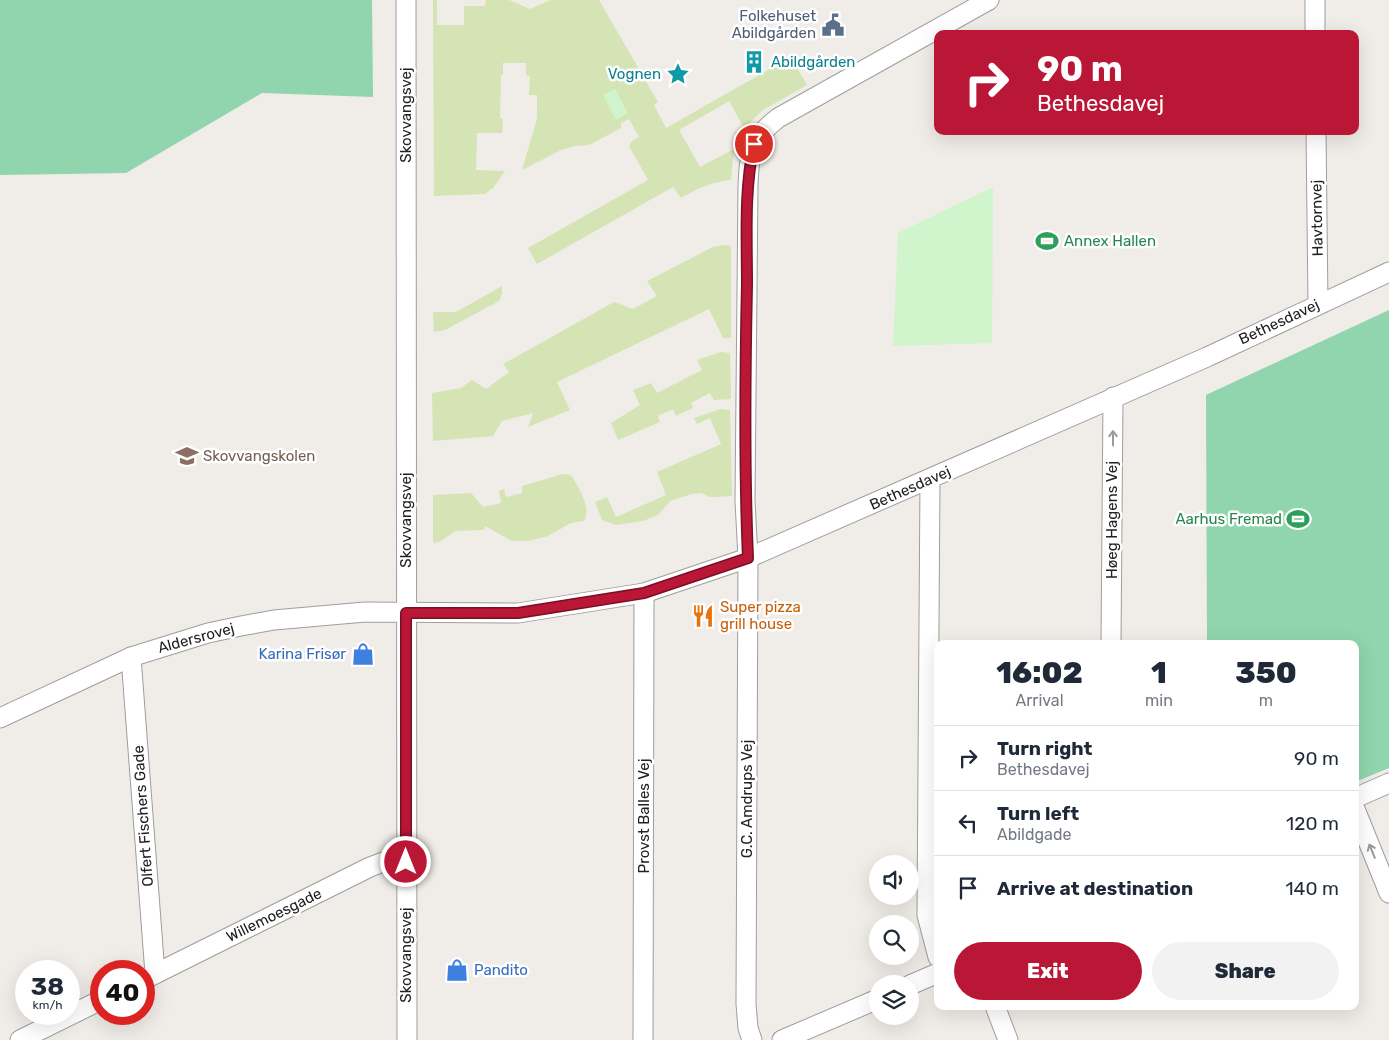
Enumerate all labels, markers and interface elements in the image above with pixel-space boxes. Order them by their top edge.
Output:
place label: Folkehuset Abildgården [732,7,816,42]
public building icon: Folkehuset Abildgården [820,12,846,38]
text: 90 m [1037,48,1123,90]
building icon: Abildgården [741,49,767,75]
icon: right [954,50,1019,115]
place label: Abildgården [771,53,855,71]
place icon: Vognen [665,61,691,87]
place label: Vognen [608,65,661,83]
street label: Skovvangsvej [397,67,415,163]
text: Bethesdavej [1037,90,1164,117]
pin [733,123,775,165]
icon: arrive [740,130,768,158]
street label: Havtornvej [1307,180,1327,256]
sports icon: Annex Hallen [1034,228,1060,254]
place label: Annex Hallen [1064,232,1156,250]
street label: Bethesdavej [1236,296,1322,348]
one-way arrow [1108,430,1117,446]
school or university icon: Skovvangskolen [174,443,200,469]
place label: Skovvangskolen [203,447,315,465]
street label: Høeg Hagens Vej [1103,461,1121,579]
street label: Bethesdavej [867,462,953,514]
street label: Skovvangsvej [397,472,415,568]
sports icon: Aarhus Fremad [1285,506,1311,532]
place label: Aarhus Fremad [1175,510,1282,528]
place label: Super pizza grill house [720,598,801,633]
restaurant icon: Super pizza grill house [690,603,716,629]
street label: Aldersrovej [156,619,236,657]
shop icon: Karina Frisør [350,641,376,667]
place label: Karina Frisør [259,645,346,663]
text: 16:02 [996,655,1083,691]
text: 1 [1151,655,1167,691]
text: 350 [1235,655,1297,691]
text: Arrival [1016,691,1064,710]
text: min [1145,691,1173,710]
text: m [1259,691,1273,710]
text: Turn right [997,737,1092,760]
street label: G.C. Amdrups Vej [738,740,756,858]
icon: right [954,744,982,772]
street label: Olfert Fischers Gade [129,745,157,887]
text: 90 m [1294,747,1339,770]
street label: Provst Balles Vej [635,759,653,873]
text: Bethesdavej [997,760,1090,779]
text: Turn left [997,802,1079,825]
icon: left [954,809,982,837]
text: 120 m [1286,812,1339,835]
text: Abildgade [997,825,1071,844]
position arrow [379,835,431,887]
one-way arrow [1367,844,1376,860]
map controls [869,855,919,1025]
button: sound [869,855,919,905]
icon: arrive [954,874,982,902]
text: Arrive at destination [997,877,1193,900]
text: 140 m [1285,877,1339,900]
street label: Willemoesgade [223,884,325,946]
street label: Skovvangsvej [397,907,415,1003]
button: search [869,915,919,965]
button: Exit [954,942,1142,1000]
button: Share [1152,942,1339,1000]
shop icon: Pandito [444,957,470,983]
speed limit sign: 40 [90,960,155,1025]
place label: Pandito [474,961,528,979]
text: 38 [31,972,64,1001]
button: layers [869,975,919,1025]
text: km/h [33,998,62,1012]

